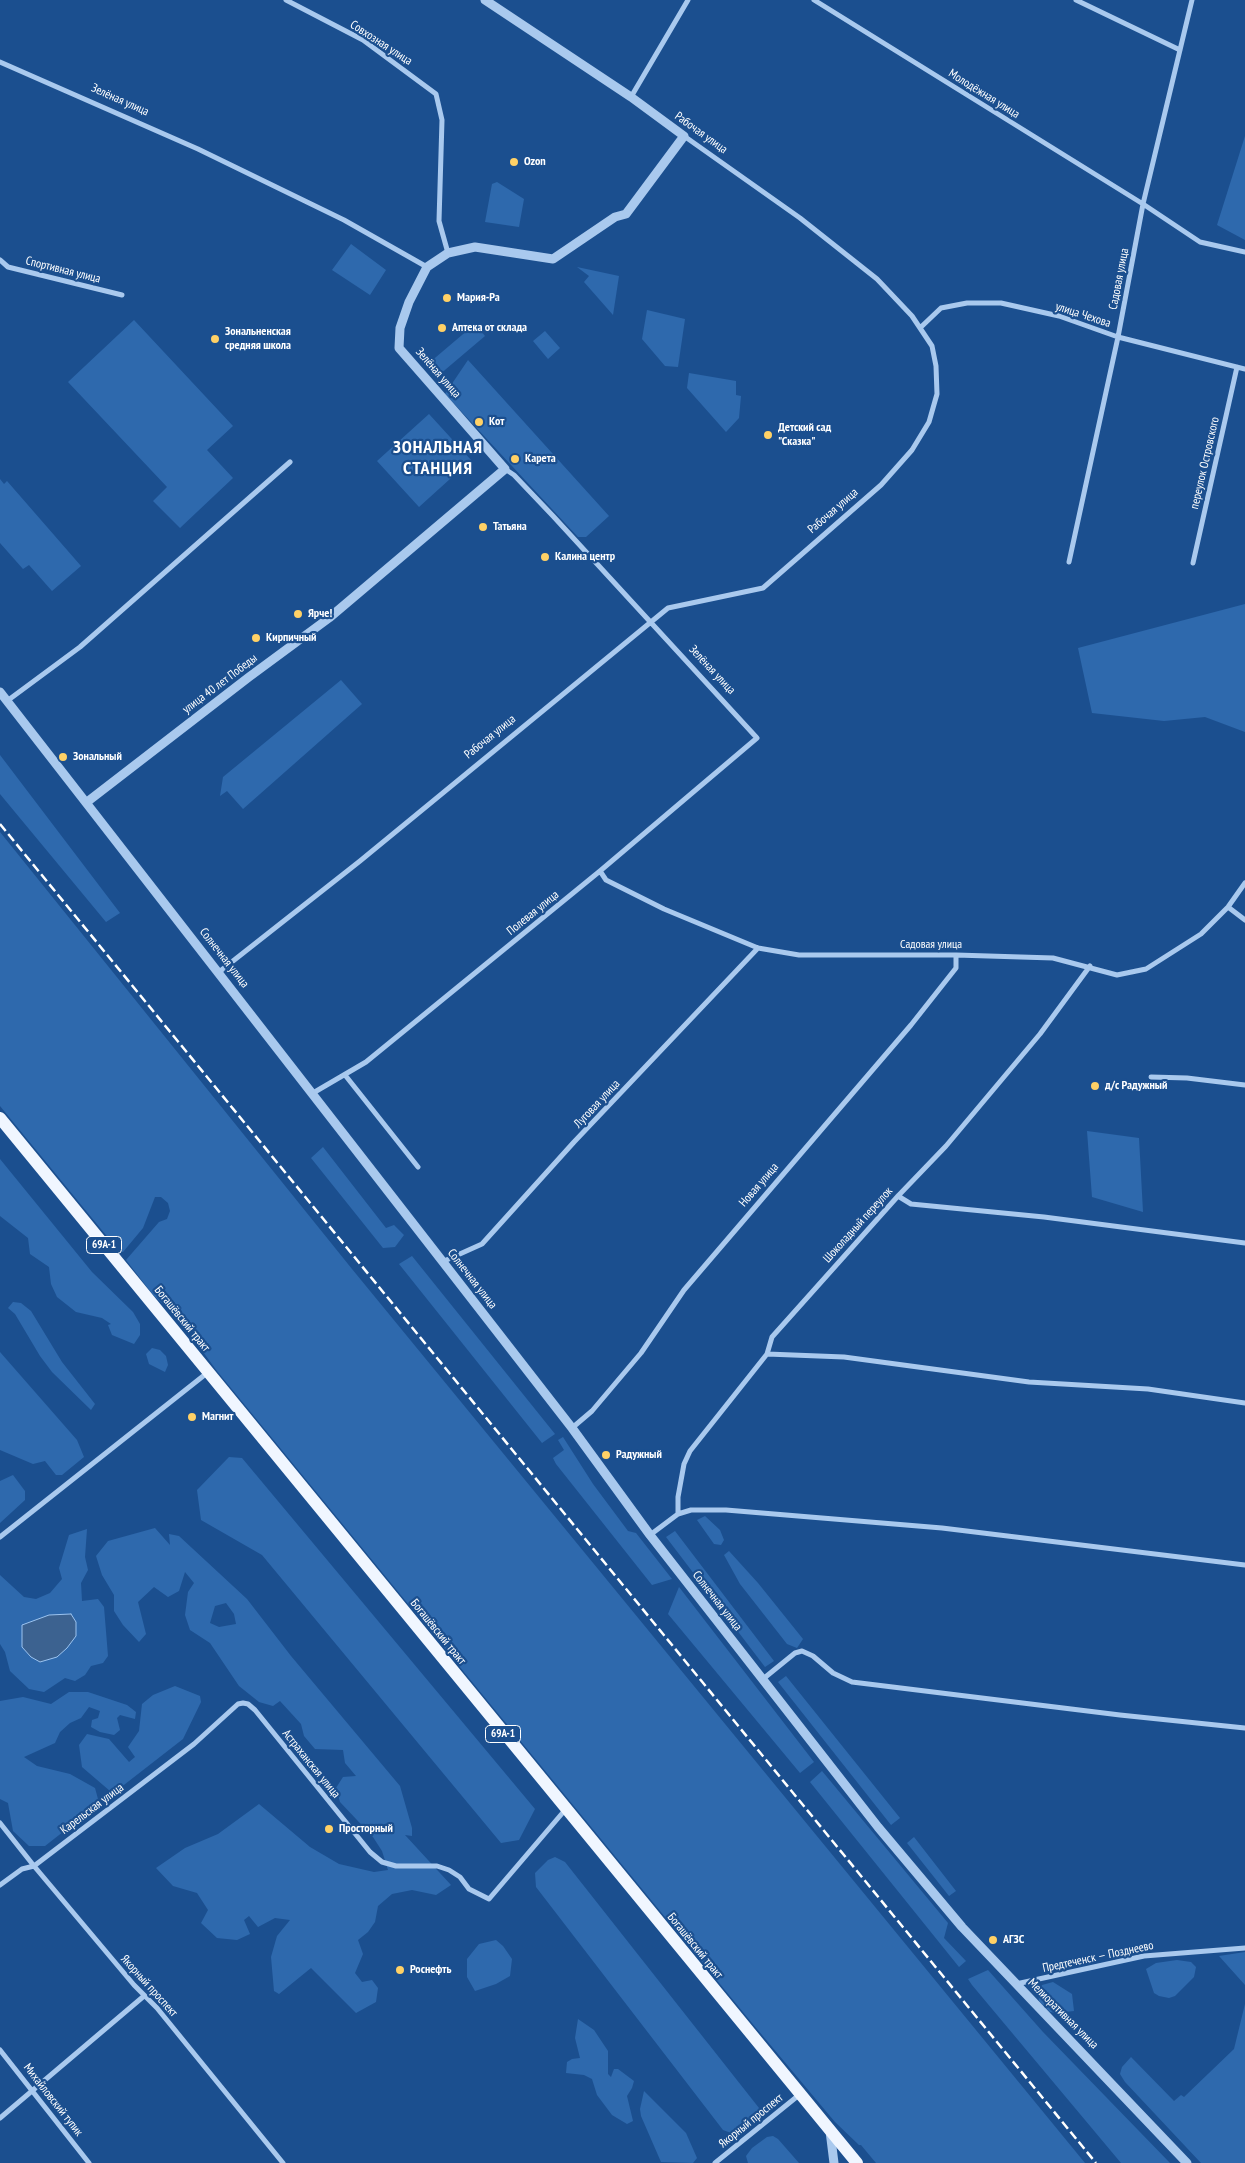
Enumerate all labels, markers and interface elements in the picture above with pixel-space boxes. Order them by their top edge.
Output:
street label: Совхозная улица [347,18,415,68]
street label: Молодёжная улица [946,66,1022,122]
street label: Зелёная улица [89,81,151,119]
street label: Рабочая улица [672,109,730,157]
place label: Ozon [524,155,546,169]
marker: Ozon [508,156,520,168]
street label: Садовая улица [1106,247,1132,311]
street label: Спортивная улица [24,254,102,286]
place label: Мария-Ра [457,291,500,305]
marker: Мария-Ра [441,292,453,304]
street label: улица Чехова [1054,299,1112,331]
place label: Аптека от склада [452,321,527,335]
marker: Аптека от склада [436,322,448,334]
place label: Зональненская средняя школа [225,325,291,353]
marker: Зональненская средняя школа [209,333,221,345]
street label: Зелёная улица [412,345,464,401]
place label: Кот [489,415,504,429]
marker: Кот [473,416,485,428]
street label: переулок Островского [1187,416,1223,510]
place label: Детский сад "Сказка" [778,421,831,449]
marker: Детский сад "Сказка" [762,429,774,441]
district label: ЗОНАЛЬНАЯ СТАНЦИЯ [392,437,484,479]
place label: Карета [525,452,556,466]
marker: Карета [509,453,521,465]
street label: Рабочая улица [805,485,861,537]
place label: Татьяна [493,520,527,534]
marker: Татьяна [477,521,489,533]
place label: Калина центр [555,550,615,564]
marker: Калина центр [539,551,551,563]
place label: Ярче! [308,607,332,621]
marker: Ярче! [292,608,304,620]
place label: Кирпичный [266,631,317,645]
marker: Кирпичный [250,632,262,644]
street label: Зелёная улица [686,643,738,697]
street label: улица 40 лет Победы [180,651,260,717]
street label: Рабочая улица [462,712,518,762]
place label: Зональный [73,750,122,764]
marker: Зональный [57,751,69,763]
street label: Полевая улица [504,888,562,938]
street label: Солнечная улица [196,925,252,991]
street label: Садовая улица [900,938,962,952]
street label: Луговая улица [571,1077,623,1131]
place label: д/с Радужный [1105,1079,1167,1093]
marker: д/с Радужный [1089,1080,1101,1092]
street label: Новая улица [736,1160,782,1210]
street label: Шоколадный переулок [820,1184,896,1266]
road number: 69А-1 [86,1236,122,1254]
street label: Солнечная улица [444,1246,500,1312]
street label: Богашёвский тракт [151,1283,213,1355]
place label: Магнит [202,1410,233,1424]
marker: Магнит [186,1411,198,1423]
place label: Радужный [616,1448,662,1462]
marker: Радужный [600,1449,612,1461]
street label: Солнечная улица [689,1568,745,1634]
street label: Богашёвский тракт [407,1596,469,1668]
road number: 69А-1 [486,1726,520,1742]
street label: Астраханская улица [279,1727,343,1801]
street label: Карельская улица [58,1781,126,1837]
place label: Просторный [339,1822,393,1836]
marker: Просторный [323,1823,335,1835]
street label: Богашёвский тракт [664,1910,726,1982]
place label: АГЗС [1003,1933,1024,1947]
marker: АГЗС [987,1934,999,1946]
street label: Предтеченск — Позднеево [1041,1938,1155,1976]
street label: Якорный проспект [117,1952,181,2020]
place label: Роснефть [410,1963,451,1977]
marker: Роснефть [394,1964,406,1976]
street label: Мелиоративная улица [1025,1976,1101,2052]
street label: Михайловский тупик [20,2061,86,2139]
street label: Якорный проспект [716,2091,786,2151]

